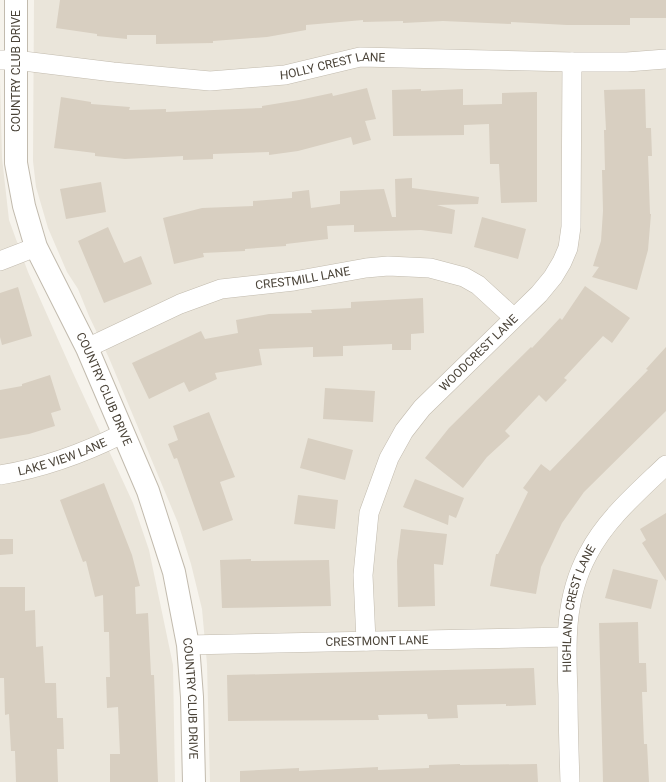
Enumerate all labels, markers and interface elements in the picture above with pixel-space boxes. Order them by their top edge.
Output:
street label: COUNTRY CLUB DRIVE [9,10,23,132]
street label: HOLLY CREST LANE [279,50,386,82]
street label: CRESTMILL LANE [255,264,351,292]
street label: WOODCREST LANE [436,311,521,394]
street label: COUNTRY CLUB DRIVE [73,330,135,448]
street label: LAKE VIEW LANE [17,435,109,478]
street label: HIGHLAND CREST LANE [560,542,599,673]
street label: CRESTMONT LANE [325,633,429,649]
street label: COUNTRY CLUB DRIVE [180,636,200,760]

